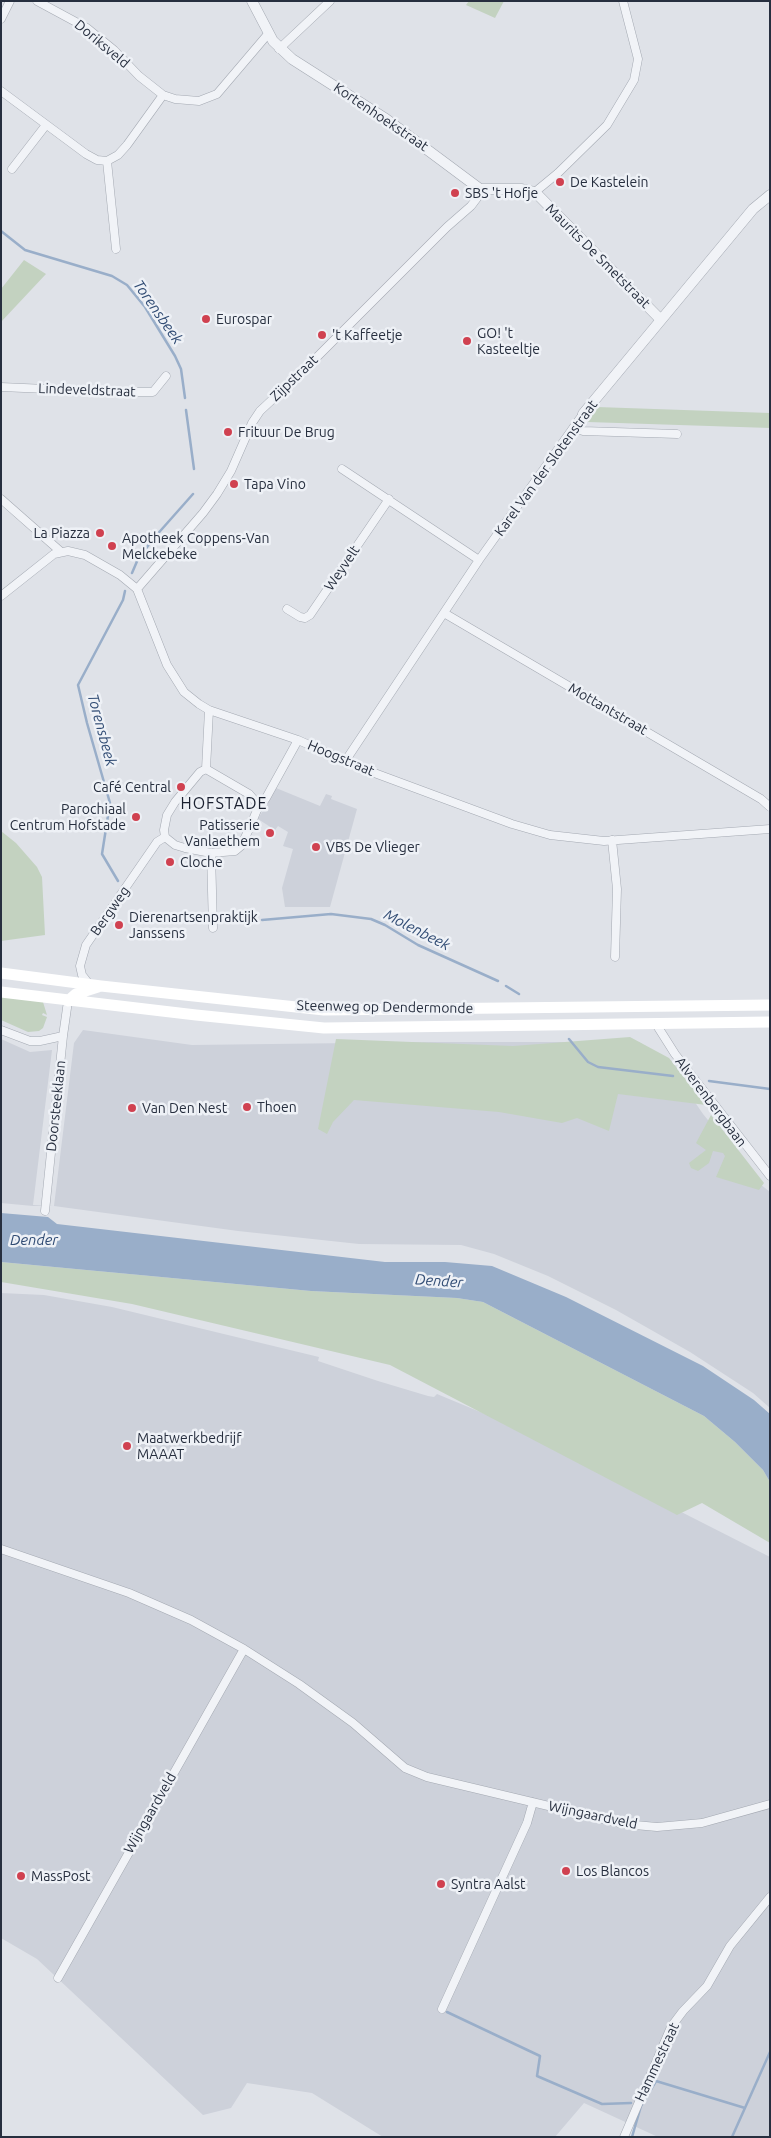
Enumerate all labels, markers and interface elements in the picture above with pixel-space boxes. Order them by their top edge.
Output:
street label: Doriksveld [71,16,133,72]
street label: Kortenhoekstraat [330,79,432,155]
place label: De Kastelein [570,174,649,190]
marker: De Kastelein [554,176,566,188]
place label: SBS 't Hofje [465,185,538,201]
marker: SBS 't Hofje [449,187,461,199]
street label: Maurits De Smetstraat [542,200,654,312]
water label: Torensbeek [129,276,187,348]
place label: Eurospar [216,311,272,327]
marker: Eurospar [200,313,212,325]
place label: GO! 't Kasteeltje [477,325,540,358]
place label: 't Kaffeetje [332,327,403,343]
marker: 't Kaffeetje [316,329,328,341]
marker: GO! 't Kasteeltje [461,335,473,347]
street label: Zijpstraat [267,351,321,405]
street label: Lindeveldstraat [38,380,136,400]
street label: Karel Van der Slotenstraat [491,397,601,539]
place label: Frituur De Brug [238,424,335,440]
marker: Frituur De Brug [222,426,234,438]
place label: Tapa Vino [244,476,306,492]
marker: Tapa Vino [228,478,240,490]
place label: La Piazza [33,525,90,541]
marker: La Piazza [94,527,106,539]
place label: Apotheek Coppens-Van Melckebeke [122,530,269,562]
marker: Apotheek Coppens-Van Melckebeke [106,540,118,552]
street label: Weyvelt [321,542,363,594]
street label: Mottantstraat [565,680,651,738]
water label: Torensbeek [84,692,120,768]
street label: Hoogstraat [305,736,377,780]
place label: Café Central [93,779,171,795]
marker: Café Central [175,781,187,793]
district label: HOFSTADE [179,794,269,814]
place label: Parochiaal Centrum Hofstade [10,801,126,834]
marker: Parochiaal Centrum Hofstade [130,811,142,823]
place label: Patisserie Vanlaethem [184,817,260,850]
marker: Patisserie Vanlaethem [264,827,276,839]
place label: VBS De Vlieger [326,839,420,855]
marker: VBS De Vlieger [310,841,322,853]
place label: Cloche [180,854,223,870]
marker: Cloche [164,856,176,868]
street label: Bergweg [87,883,133,939]
water label: Molenbeek [381,906,453,954]
place label: Dierenartsenpraktijk Janssens [129,909,258,942]
marker: Dierenartsenpraktijk Janssens [113,919,125,931]
street label: Steenweg op Dendermonde [297,997,473,1017]
street label: Alverenbergbaan [672,1054,750,1150]
street label: Doorsteeklaan [43,1060,69,1152]
place label: Thoen [257,1099,297,1115]
place label: Van Den Nest [142,1100,227,1116]
marker: Thoen [241,1101,253,1113]
marker: Van Den Nest [126,1102,138,1114]
water label: Dender [10,1231,58,1249]
water label: Dender [414,1270,464,1292]
place label: Maatwerkbedrijf MAAAT [137,1430,242,1462]
marker: Maatwerkbedrijf MAAAT [121,1440,133,1452]
street label: Wijngaardveld [120,1770,180,1856]
street label: Wijngaardveld [547,1797,639,1833]
place label: Los Blancos [576,1863,649,1879]
marker: Los Blancos [560,1865,572,1877]
place label: MassPost [31,1868,90,1884]
marker: MassPost [15,1870,27,1882]
place label: Syntra Aalst [451,1876,526,1892]
marker: Syntra Aalst [435,1878,447,1890]
street label: Hammestraat [631,2020,683,2104]

